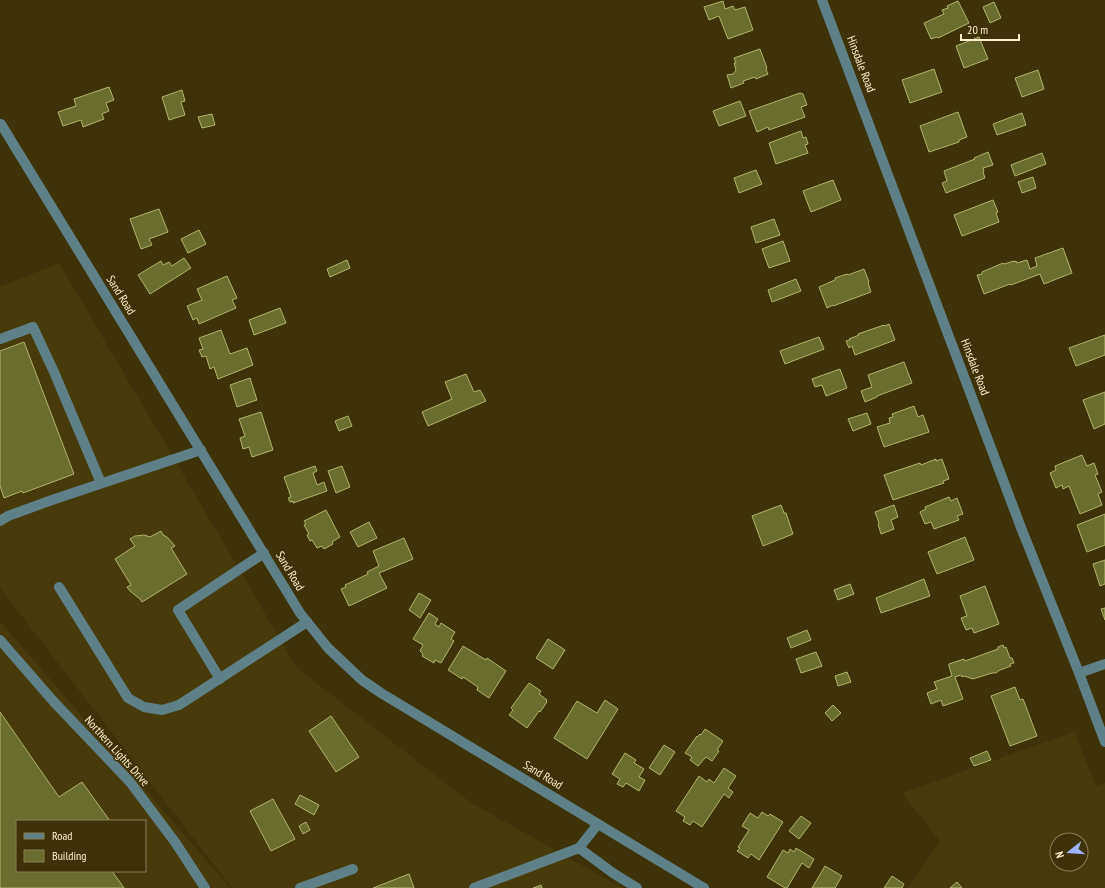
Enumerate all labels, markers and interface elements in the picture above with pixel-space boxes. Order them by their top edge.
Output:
scale bar [961,16,1019,42]
text: 20 m [967,22,988,37]
street label: Hinsdale Road [844,34,879,94]
street label: Sand Road [104,272,139,317]
street label: Hinsdale Road [958,337,993,397]
street label: Sand Road [273,548,308,593]
street label: Northern Lights Drive [82,712,153,789]
street label: Sand Road [521,757,566,792]
legend [16,820,146,872]
text: Road [52,828,72,843]
north arrow [1049,832,1089,872]
text: Building [52,848,87,863]
text: N [1052,850,1067,860]

